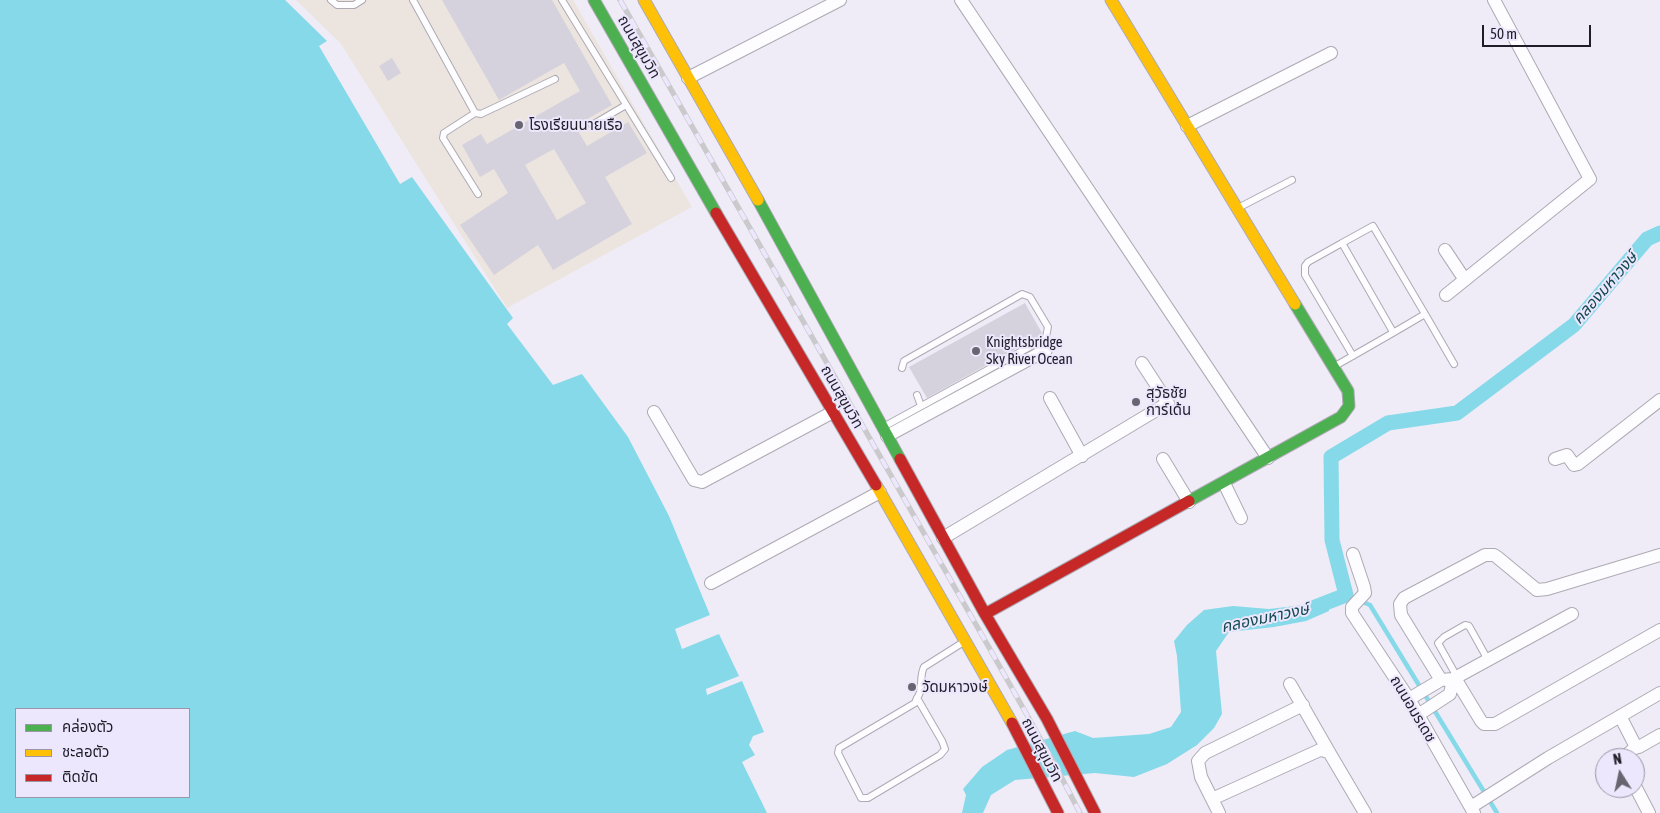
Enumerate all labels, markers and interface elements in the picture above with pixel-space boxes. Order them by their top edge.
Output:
street label: ถนนสุขุมวิท [614,12,664,82]
scale bar [1485,15,1594,47]
text: 50 m [1490,25,1517,42]
place label: โรงเรียนนายเรือ [529,116,623,134]
marker: โรงเรียนนายเรือ [513,119,525,131]
water label: คลองมหาวงษ์ [1569,248,1641,328]
place label: Knightsbridge Sky River Ocean [986,333,1073,368]
marker: Knightsbridge Sky River Ocean [970,345,982,357]
street label: ถนนสุขุมวิท [817,362,867,432]
place label: สุวัธชัย การ์เด้น [1146,384,1191,419]
marker: สุวัธชัย การ์เด้น [1130,396,1142,408]
water label: คลองมหาวงษ์ [1219,599,1311,637]
street label: ถนนอมรเดช [1386,673,1440,745]
place label: วัดมหาวงษ์ [922,678,988,696]
marker: วัดมหาวงษ์ [906,681,918,693]
legend [15,708,190,798]
street label: ถนนสุขุมวิท [1018,715,1066,785]
text: คล่องตัว [62,718,113,735]
text: ชะลอตัว [62,743,109,760]
north arrow [1595,748,1645,798]
text: N [1612,751,1623,768]
text: ติดขัด [62,768,98,785]

